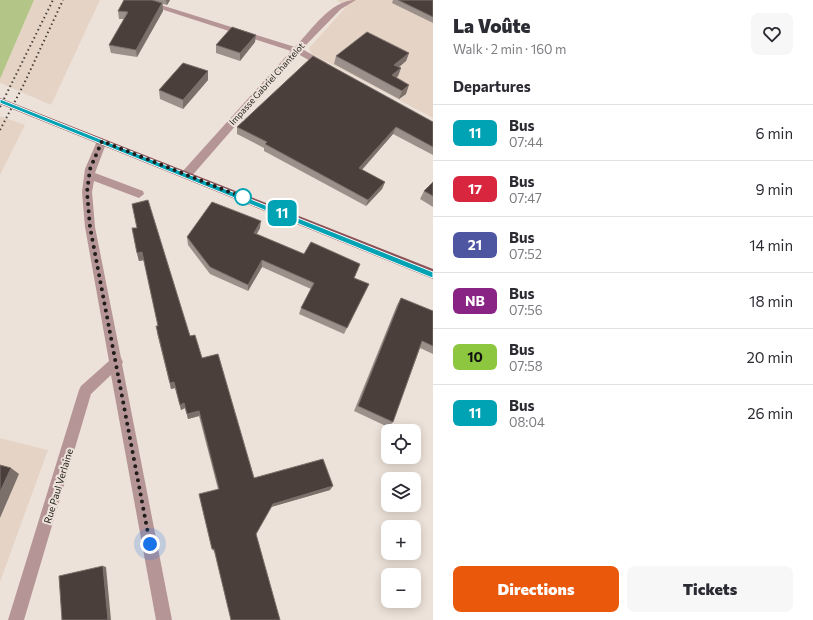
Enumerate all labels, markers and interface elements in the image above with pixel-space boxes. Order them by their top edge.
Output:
button: heart [751,13,793,55]
text: La Voûte [453,14,531,37]
street label: Impasse Gabriel Chantelot [227,40,307,127]
text: Walk · 2 min · 160 m [453,41,566,57]
text: Departures [453,77,531,95]
text: Bus [509,116,534,134]
text: 11 [469,124,481,141]
text: 6 min [755,124,793,142]
text: 07:44 [509,134,543,150]
text: Bus [509,172,534,190]
text: 17 [468,180,482,197]
text: 9 min [755,180,793,198]
unlabelled marker [234,188,252,206]
text: 07:47 [509,190,542,206]
line badge: 11 [264,200,300,226]
text: 11 [276,204,288,221]
text: Bus [509,228,534,246]
text: 21 [468,236,482,253]
text: 14 min [749,236,793,254]
text: 07:52 [509,246,542,262]
text: Bus [509,284,534,302]
text: NB [465,292,485,309]
text: 18 min [749,292,793,310]
text: 07:56 [509,302,543,318]
text: Bus [509,340,534,358]
text: 10 [467,348,483,365]
text: 20 min [747,348,793,366]
text: 07:58 [509,358,543,374]
text: Bus [509,396,534,414]
text: 11 [469,404,481,421]
text: 26 min [747,404,793,422]
text: 08:04 [509,414,545,430]
map controls [381,424,421,608]
button: locate [381,424,421,464]
street label: Rue Paul Verlaine [41,447,75,525]
button: layers [381,472,421,512]
button: + [381,520,421,560]
your location [140,534,160,554]
button: Directions [453,566,619,612]
button: Tickets [627,566,793,612]
button: − [381,568,421,608]

